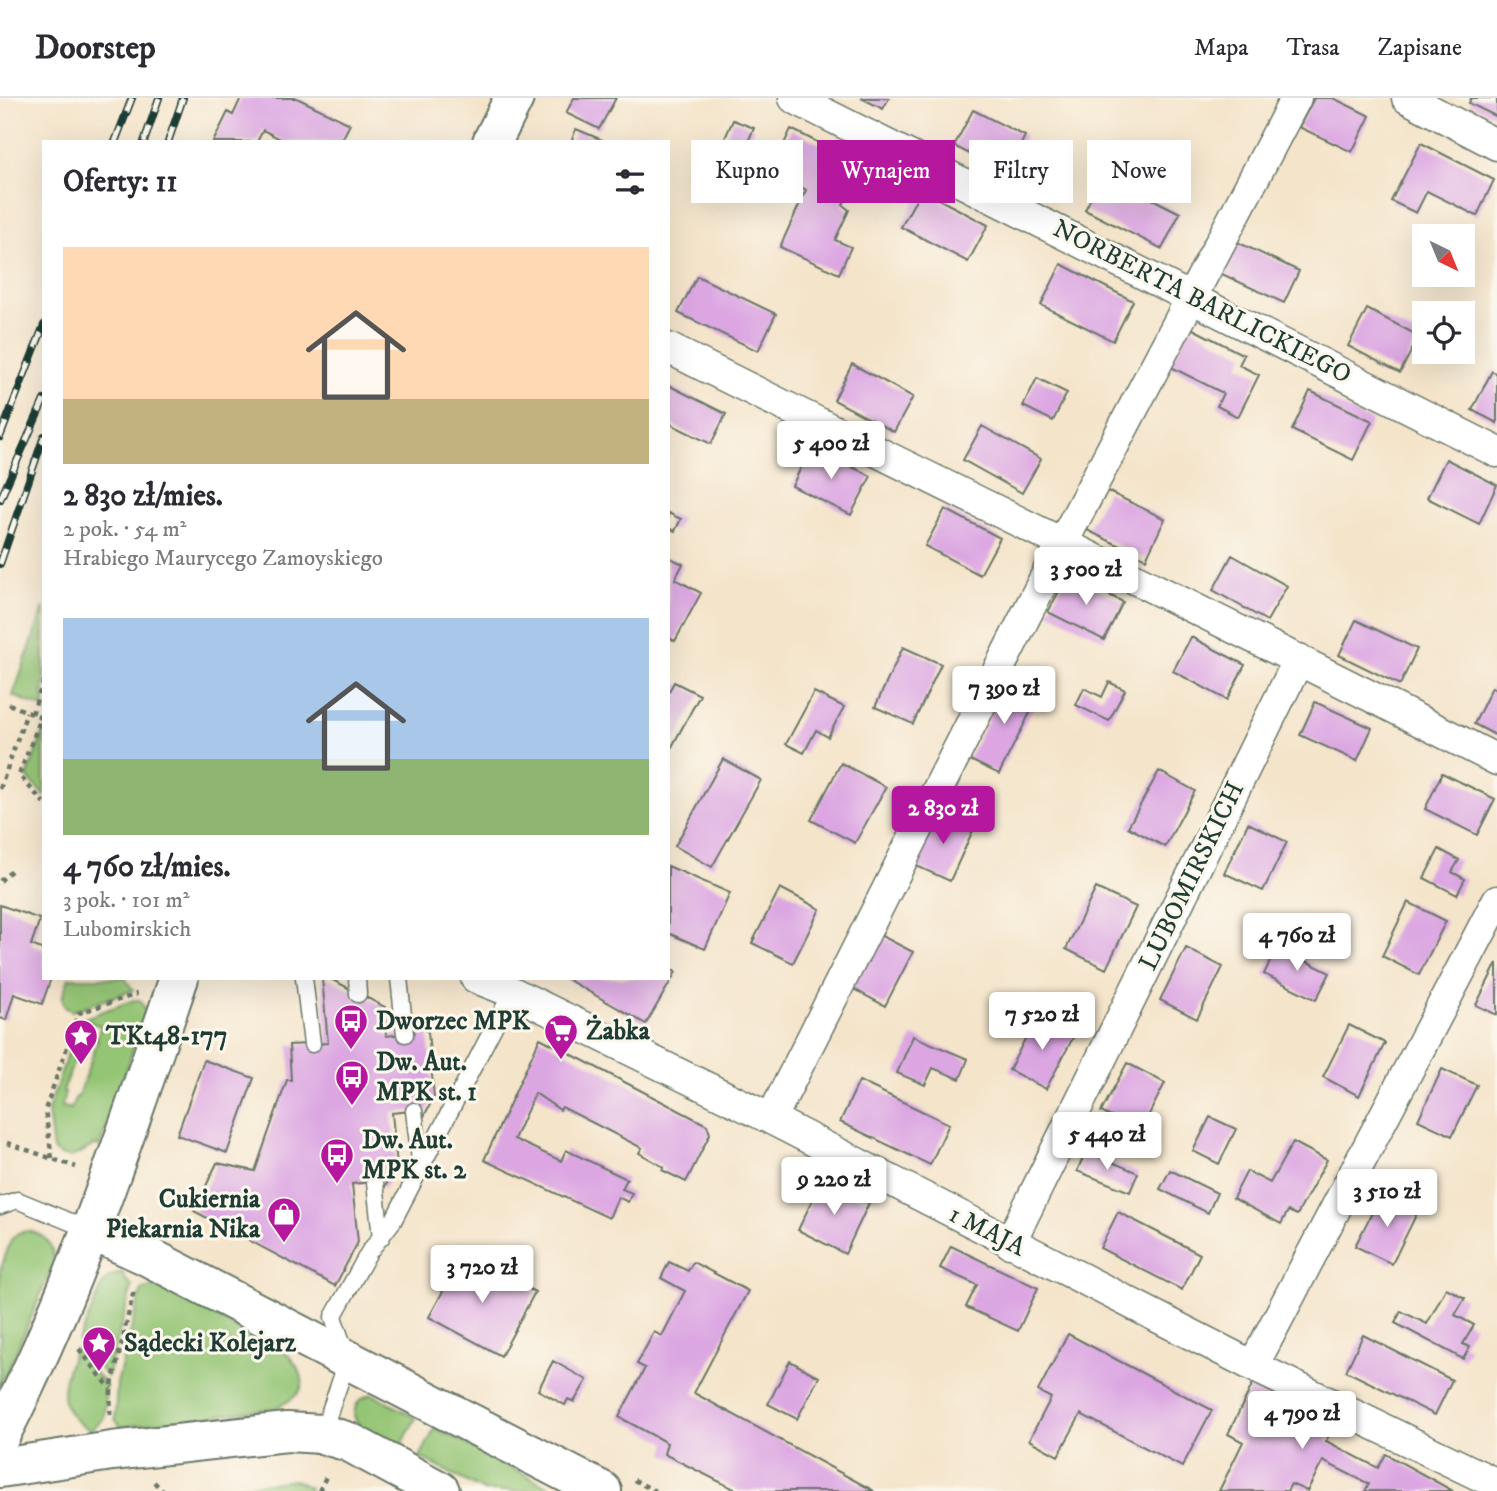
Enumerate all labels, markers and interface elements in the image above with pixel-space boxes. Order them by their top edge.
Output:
text: Doorstep [35,28,156,69]
text: Mapa [1194,33,1248,63]
text: Trasa [1286,33,1340,63]
text: Zapisane [1378,33,1462,63]
chip: Kupno [691,140,803,203]
chip: Wynajem [817,140,955,203]
chip: Filtry [969,140,1073,203]
chip: Nowe [1087,140,1191,203]
icon: filters [611,163,649,201]
text: Oferty: 11 [63,164,177,201]
street label: NORBERTA BARLICKIEGO [1047,212,1357,392]
north arrow [1412,224,1475,287]
map controls [1412,224,1475,364]
icon: home [293,292,419,418]
button: locate [1412,301,1475,364]
pin: 5 400 zł [759,422,903,481]
text: 5 400 zł [793,429,869,458]
text: 2 830 zł/mies. [63,478,223,515]
text: 2 pok. · 54 m² [63,515,187,544]
text: Hrabiego Maurycego Zamoyskiego [63,544,383,573]
pin: 3 500 zł [1014,547,1158,607]
text: 3 500 zł [1050,555,1122,584]
icon: home [293,663,419,789]
pin: 7 390 zł [932,666,1076,726]
text: 7 390 zł [968,674,1040,703]
street label: LUBOMIRSKICH [1132,776,1252,976]
pin: 2 830 zł [871,786,1015,846]
text: 2 830 zł [908,794,978,823]
text: 4 760 zł/mies. [63,849,231,886]
text: 3 pok. · 101 m² [63,886,189,915]
pin: 4 760 zł [1225,914,1369,973]
text: Lubomirskich [63,915,191,944]
text: 4 760 zł [1259,921,1335,950]
pin: 7 520 zł [970,992,1114,1052]
text: 7 520 zł [1005,1000,1079,1029]
bus stop icon: Dworzec MPK [332,1002,370,1051]
place label: Dworzec MPK [376,1005,531,1038]
supermarket icon: Żabka [542,1012,580,1061]
place label: Żabka [586,1014,651,1048]
place icon: TKt48-177 [62,1017,100,1066]
place label: TKt48-177 [105,1020,228,1053]
place label: Dw. Aut. MPK st. 1 [376,1046,477,1109]
bus stop icon: Dw. Aut. MPK st. 1 [333,1058,371,1107]
pin: 5 440 zł [1035,1112,1179,1172]
text: 5 440 zł [1068,1120,1146,1149]
place label: Dw. Aut. MPK st. 2 [362,1124,467,1187]
bus stop icon: Dw. Aut. MPK st. 2 [318,1136,356,1185]
pin: 9 220 zł [762,1158,906,1217]
text: 9 220 zł [797,1165,871,1194]
pin: 3 510 zł [1315,1170,1459,1229]
text: 3 510 zł [1353,1177,1421,1206]
place label: Cukiernia Piekarnia Nika [106,1183,261,1246]
shop icon: Cukiernia Piekarnia Nika [265,1195,303,1244]
street label: 1 MAJA [943,1198,1031,1264]
pin: 3 720 zł [410,1246,554,1305]
text: 3 720 zł [446,1253,518,1282]
place icon: Sądecki Kolejarz [80,1324,118,1373]
place label: Sądecki Kolejarz [124,1327,297,1360]
pin: 4 790 zł [1230,1392,1374,1451]
text: 4 790 zł [1264,1399,1340,1428]

